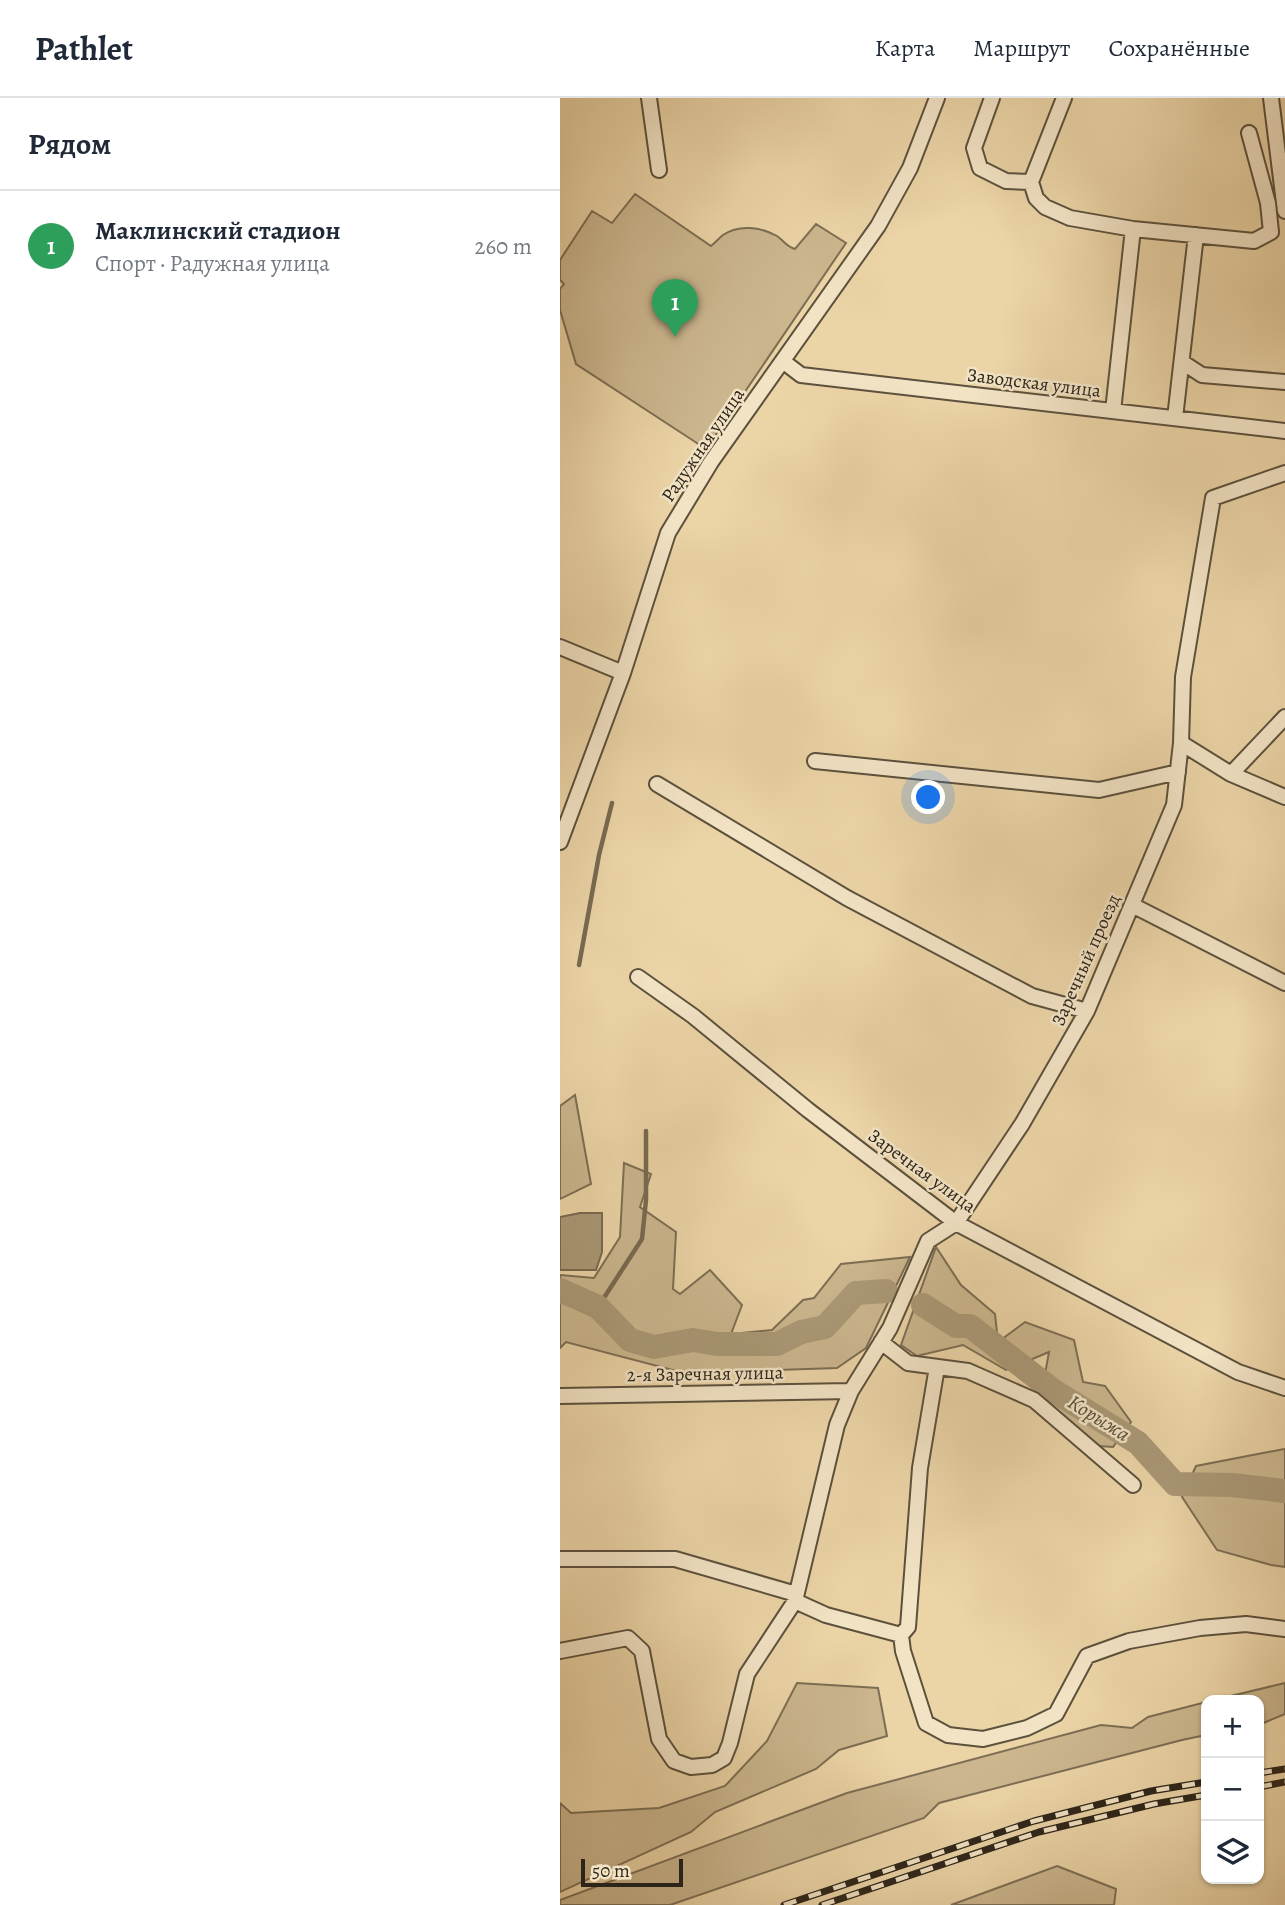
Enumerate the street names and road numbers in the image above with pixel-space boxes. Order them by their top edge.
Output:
street label: Заводская улица [966,362,1103,404]
street label: Радужная улица [655,383,751,507]
street label: Заречный проезд [1045,890,1127,1030]
street label: Заречная улица [863,1123,982,1219]
street label: 2-я Заречная улица [626,1360,784,1388]

